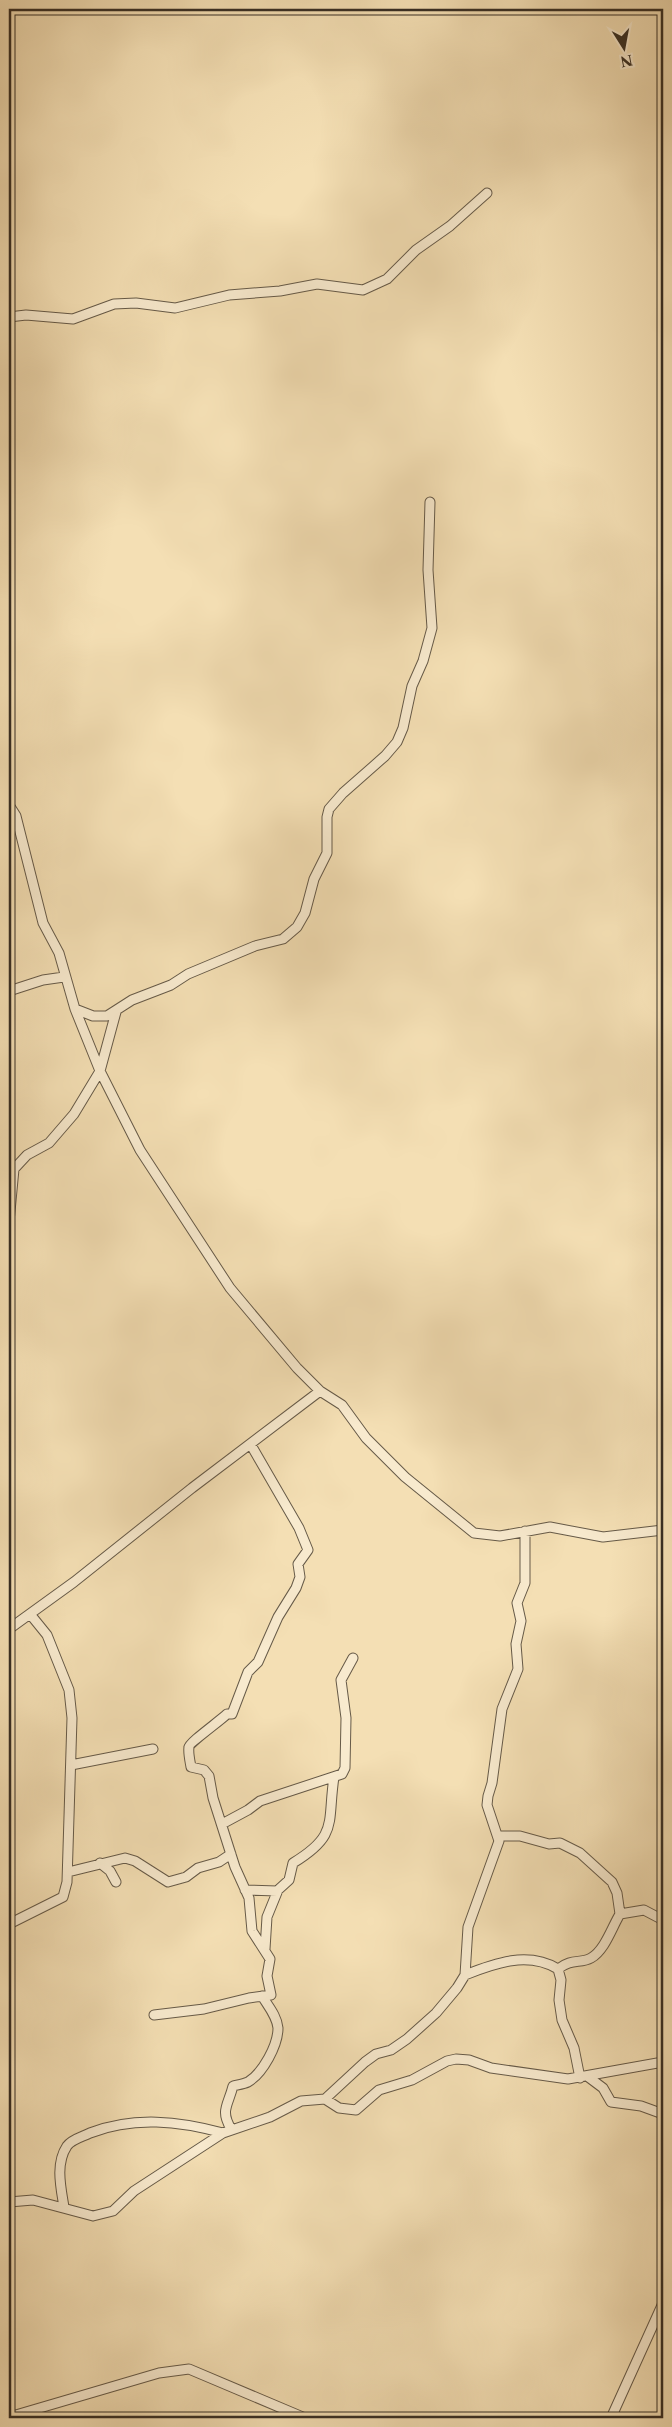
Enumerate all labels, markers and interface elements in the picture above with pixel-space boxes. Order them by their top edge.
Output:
north arrow [600,22,650,72]
text: N [619,51,634,71]

